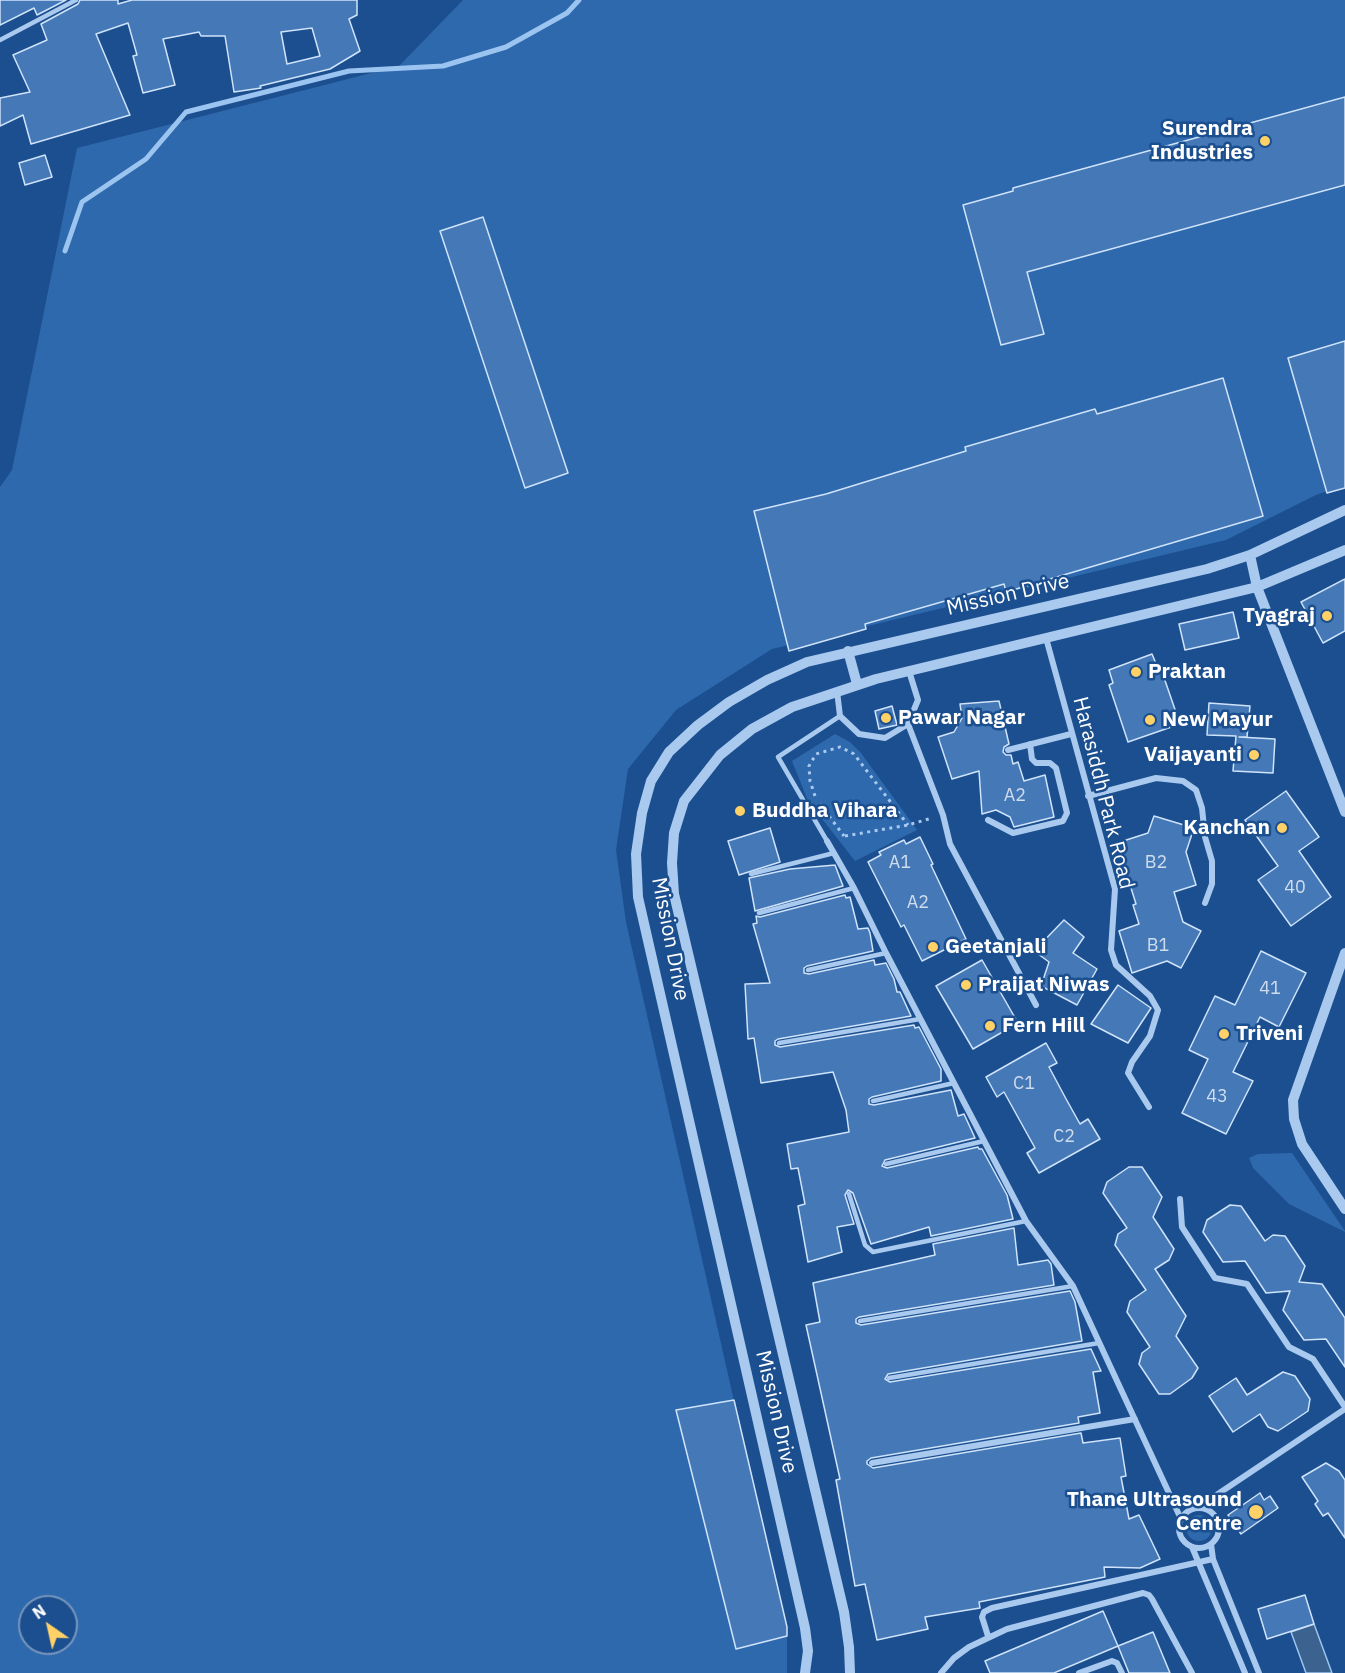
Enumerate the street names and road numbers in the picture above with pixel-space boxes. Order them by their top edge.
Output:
street label: Mission Drive [944,569,1072,621]
street label: Harasiddh Park Road [1067,694,1139,892]
street label: Mission Drive [646,875,694,1003]
street label: Mission Drive [750,1348,802,1476]

